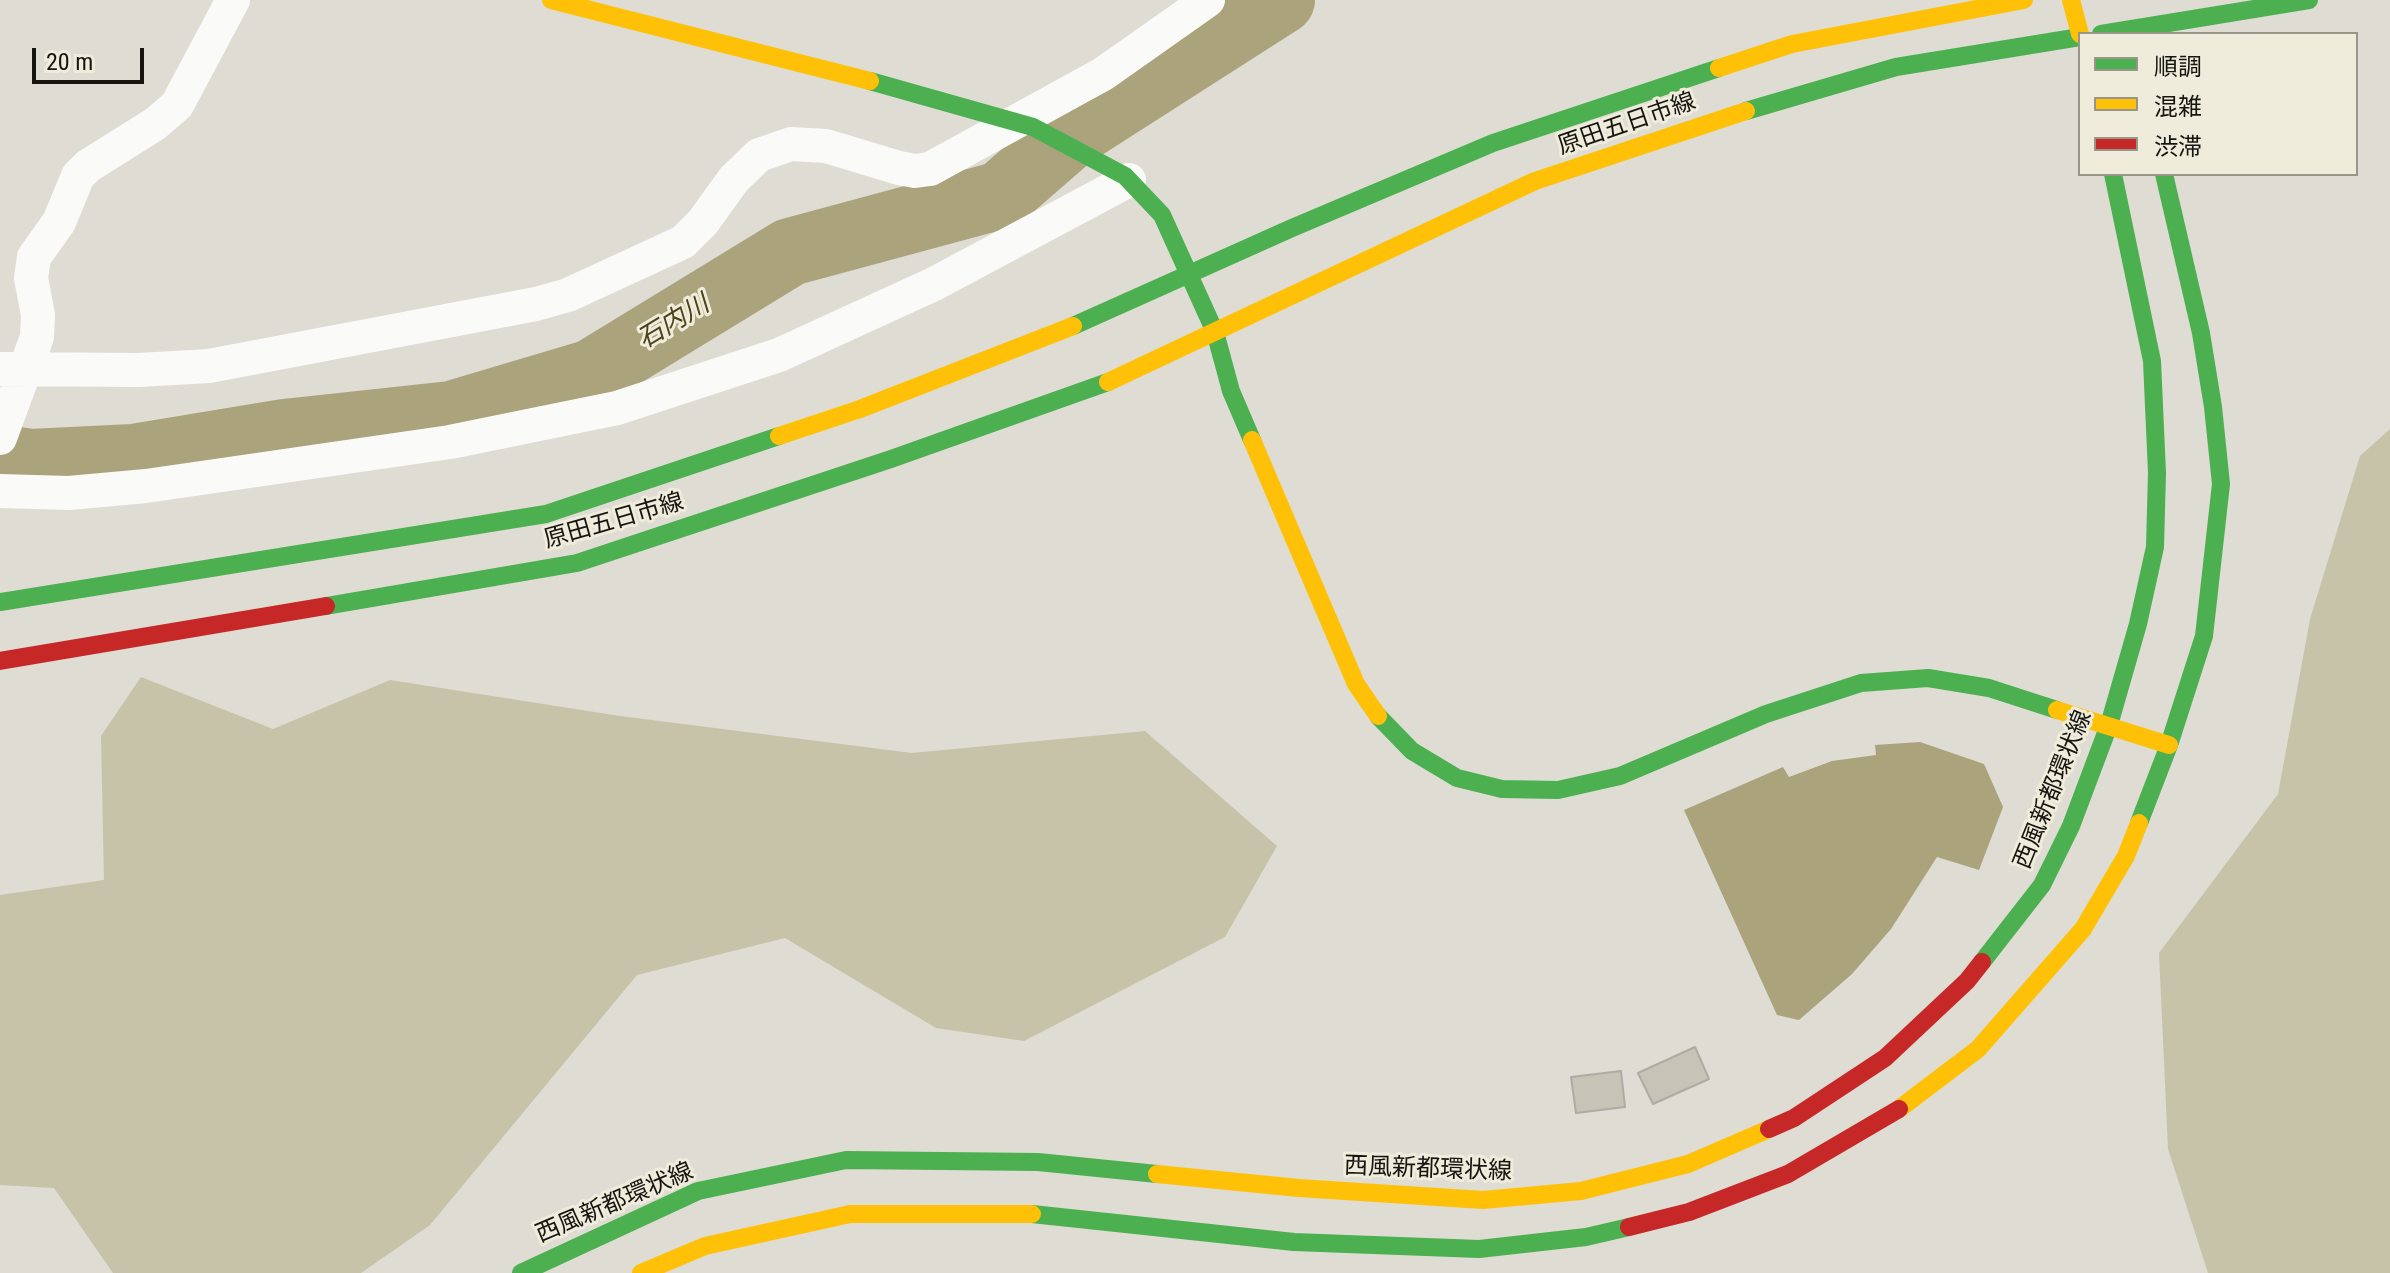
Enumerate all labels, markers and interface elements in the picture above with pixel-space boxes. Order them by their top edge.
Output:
scale bar [36,32,148,82]
legend [2078,32,2358,176]
text: 20 m [46,48,93,76]
text: 順調 [2154,53,2202,81]
street label: 原田五日市線 [1554,88,1700,162]
text: 混雑 [2154,93,2202,121]
text: 渋滞 [2154,133,2202,161]
water label: 石内川 [633,290,715,356]
street label: 原田五日市線 [541,488,687,556]
street label: 西風新都環状線 [2009,707,2099,873]
street label: 西風新都環状線 [1344,1153,1512,1187]
street label: 西風新都環状線 [532,1158,698,1250]

